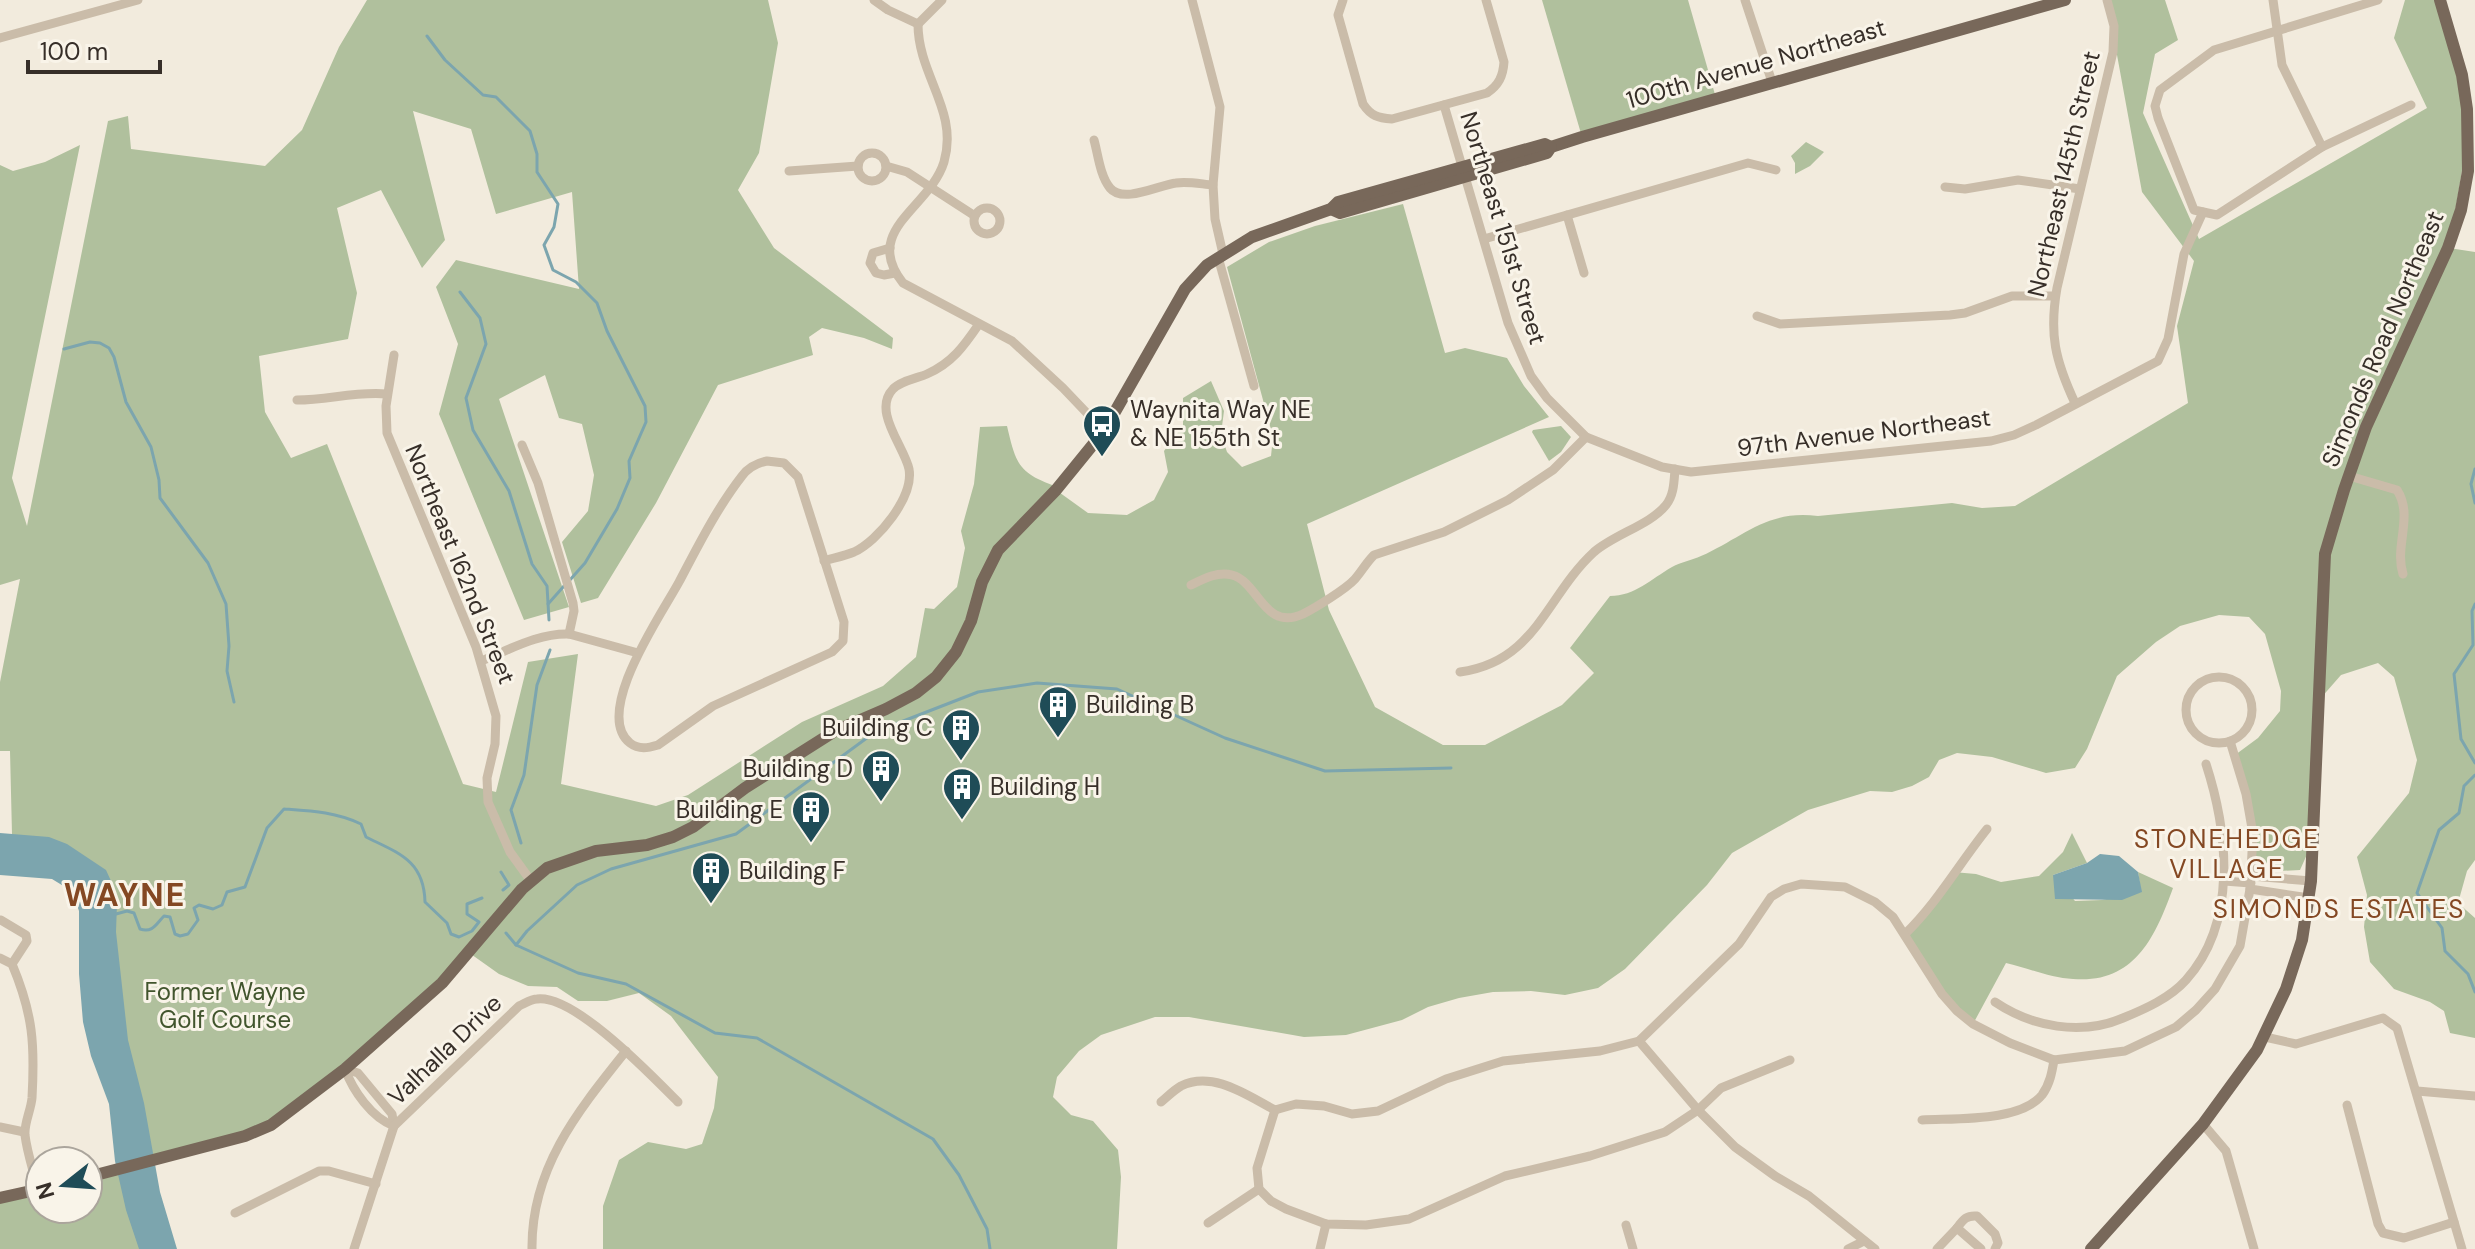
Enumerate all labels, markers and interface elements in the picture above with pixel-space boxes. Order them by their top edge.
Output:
street label: 100th Avenue Northeast [1623,12,1889,115]
scale bar [28,24,160,74]
text: 100 m [40,36,108,67]
street label: Northeast 145th Street [2020,48,2107,300]
street label: Northeast 151st Street [1453,108,1554,348]
street label: Simonds Road Northeast [2314,206,2451,472]
place label: Waynita Way NE & NE 155th St [1130,394,1311,453]
street label: 97th Avenue Northeast [1735,402,1993,463]
bus stop icon: Waynita Way NE & NE 155th St [1081,403,1123,458]
street label: Northeast 162nd Street [398,439,523,688]
building icon: Building B [1037,684,1079,739]
place label: Building B [1086,689,1194,720]
building icon: Building C [940,707,982,762]
place label: Building C [822,712,933,743]
building icon: Building D [860,748,902,803]
place label: Building D [743,753,853,784]
building icon: Building H [941,766,983,821]
place label: Building H [990,771,1100,802]
building icon: Building E [790,789,832,844]
place label: Building E [676,794,783,825]
district label: STONEHEDGE VILLAGE [2134,822,2320,886]
building icon: Building F [690,850,732,905]
place label: Building F [739,855,846,886]
district label: WAYNE [64,874,186,916]
district label: SIMONDS ESTATES [2213,892,2465,926]
park label: Former Wayne Golf Course [144,976,306,1035]
street label: Valhalla Drive [381,987,508,1112]
north arrow [24,1145,104,1225]
text: N [29,1179,62,1203]

